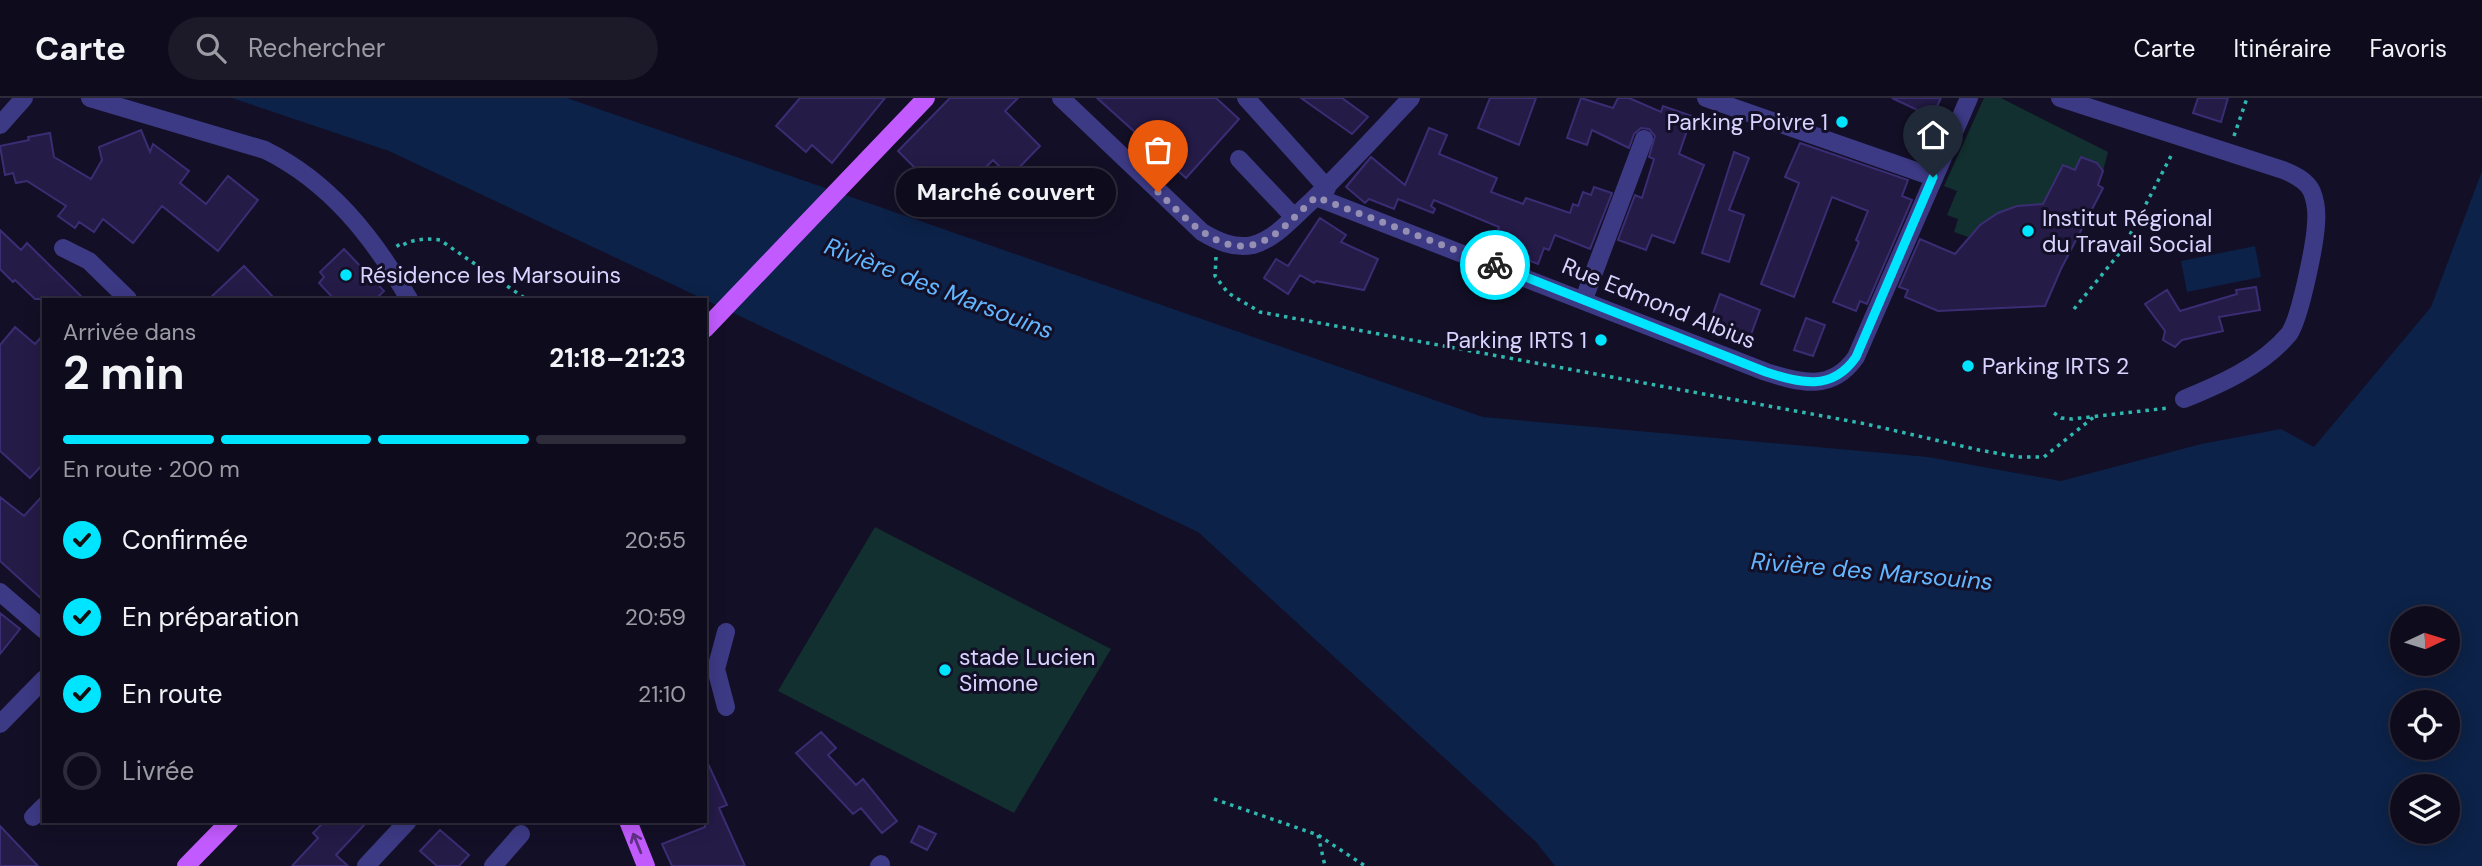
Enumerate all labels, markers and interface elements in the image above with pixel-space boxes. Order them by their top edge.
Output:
search box [168,17,658,80]
text: Carte [35,27,126,70]
icon: search [192,29,230,67]
text: Rechercher [248,31,385,65]
text: Carte [2134,33,2195,64]
text: Itinéraire [2233,33,2331,64]
text: Favoris [2369,33,2447,64]
pin [1903,105,1963,177]
place label: Parking Poivre 1 [1667,107,1828,137]
marker: Parking Poivre 1 [1834,114,1850,130]
icon: home [1914,116,1952,154]
pin [1128,120,1188,192]
icon: bag [1139,131,1177,169]
callout: Marché couvert [895,168,1116,217]
text: Marché couvert [917,177,1095,207]
place label: Institut Régional du Travail Social [2042,203,2212,259]
marker: Institut Régional du Travail Social [2020,223,2036,239]
water label: Rivière des Marsouins [820,230,1058,346]
courier [1460,230,1530,300]
icon: bike [1476,246,1514,284]
street label: Rue Edmond Albius [1558,250,1760,356]
place label: Résidence les Marsouins [360,260,621,290]
marker: Résidence les Marsouins [338,267,354,283]
text: Arrivée dans [63,317,196,347]
place label: Parking IRTS 1 [1446,325,1587,355]
marker: Parking IRTS 1 [1593,332,1609,348]
text: 21:18–21:23 [549,341,686,375]
text: 2 min [63,343,185,403]
place label: Parking IRTS 2 [1982,351,2129,381]
marker: Parking IRTS 2 [1960,358,1976,374]
text: En route · 200 m [63,454,240,484]
icon: check [63,521,101,559]
text: Confirmée [122,523,248,557]
text: 20:55 [625,525,686,555]
water label: Rivière des Marsouins [1750,545,1994,597]
icon: check [63,598,101,636]
text: En préparation [122,600,299,634]
text: 20:59 [625,602,686,632]
north arrow [2390,606,2460,676]
map controls [2390,606,2460,844]
place label: stade Lucien Simone [959,642,1095,698]
marker: stade Lucien Simone [937,662,953,678]
icon: check [63,675,101,713]
text: En route [122,677,223,711]
text: 21:10 [638,679,686,709]
button: locate [2390,690,2460,760]
text: Livrée [122,754,194,788]
button: layers [2390,774,2460,844]
one-way arrow [630,833,643,855]

